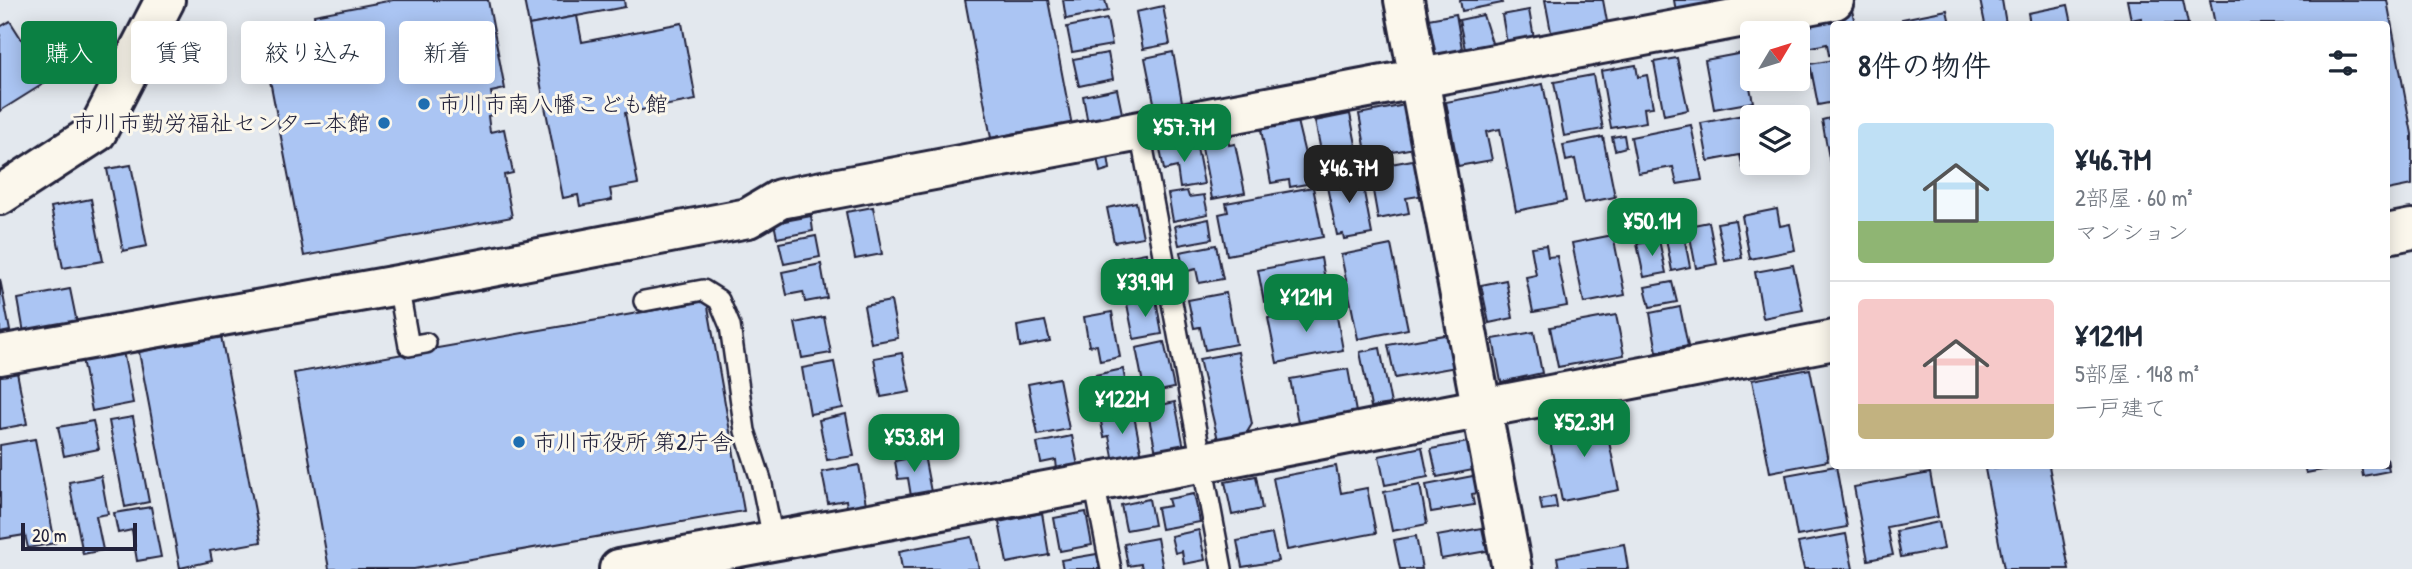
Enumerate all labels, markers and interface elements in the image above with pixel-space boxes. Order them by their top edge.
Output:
chip: 購入 [21,21,117,84]
chip: 賃貸 [131,21,227,84]
chip: 絞り込み [241,21,385,84]
chip: 新着 [399,21,495,84]
north arrow [1740,21,1810,91]
map controls [1740,21,1810,175]
icon: filters [2324,44,2362,82]
text: 8件の物件 [1858,45,1991,85]
place label: 市川市南八幡こども館 [438,88,668,119]
marker: 市川市南八幡こども館 [416,96,432,112]
pin: ¥57.7M [1127,104,1241,164]
button: layers [1740,105,1810,175]
place label: 市川市勤労福祉センター本館 [72,107,370,138]
text: ¥57.7M [1153,111,1215,142]
marker: 市川市勤労福祉センター本館 [376,115,392,131]
text: ¥46.7M [2075,139,2151,179]
pin: ¥46.7M [1292,146,1406,205]
icon: home [1914,151,1998,235]
text: ¥46.7M [1320,152,1378,183]
text: 2部屋 · 60 m² [2075,182,2193,213]
pin: ¥50.1M [1595,198,1709,258]
text: ¥50.1M [1623,205,1681,236]
text: マンション [2075,216,2189,247]
pin: ¥39.9M [1088,260,1202,319]
text: ¥39.9M [1117,266,1173,297]
pin: ¥121M [1257,274,1355,334]
text: ¥121M [1280,281,1332,312]
text: ¥121M [2075,315,2143,355]
icon: home [1914,327,1998,411]
text: 5部屋 · 148 m² [2075,358,2199,389]
pin: ¥122M [1073,376,1171,436]
text: ¥122M [1095,383,1149,414]
text: 一戸建て [2075,392,2167,423]
pin: ¥52.3M [1527,400,1641,459]
text: ¥52.3M [1554,406,1614,437]
pin: ¥53.8M [857,414,971,474]
text: ¥53.8M [884,421,944,452]
place label: 市川市役所 第2庁舎 [533,426,733,457]
marker: 市川市役所 第2庁舎 [511,434,527,450]
scale bar [21,520,136,552]
text: 20 m [32,522,67,548]

